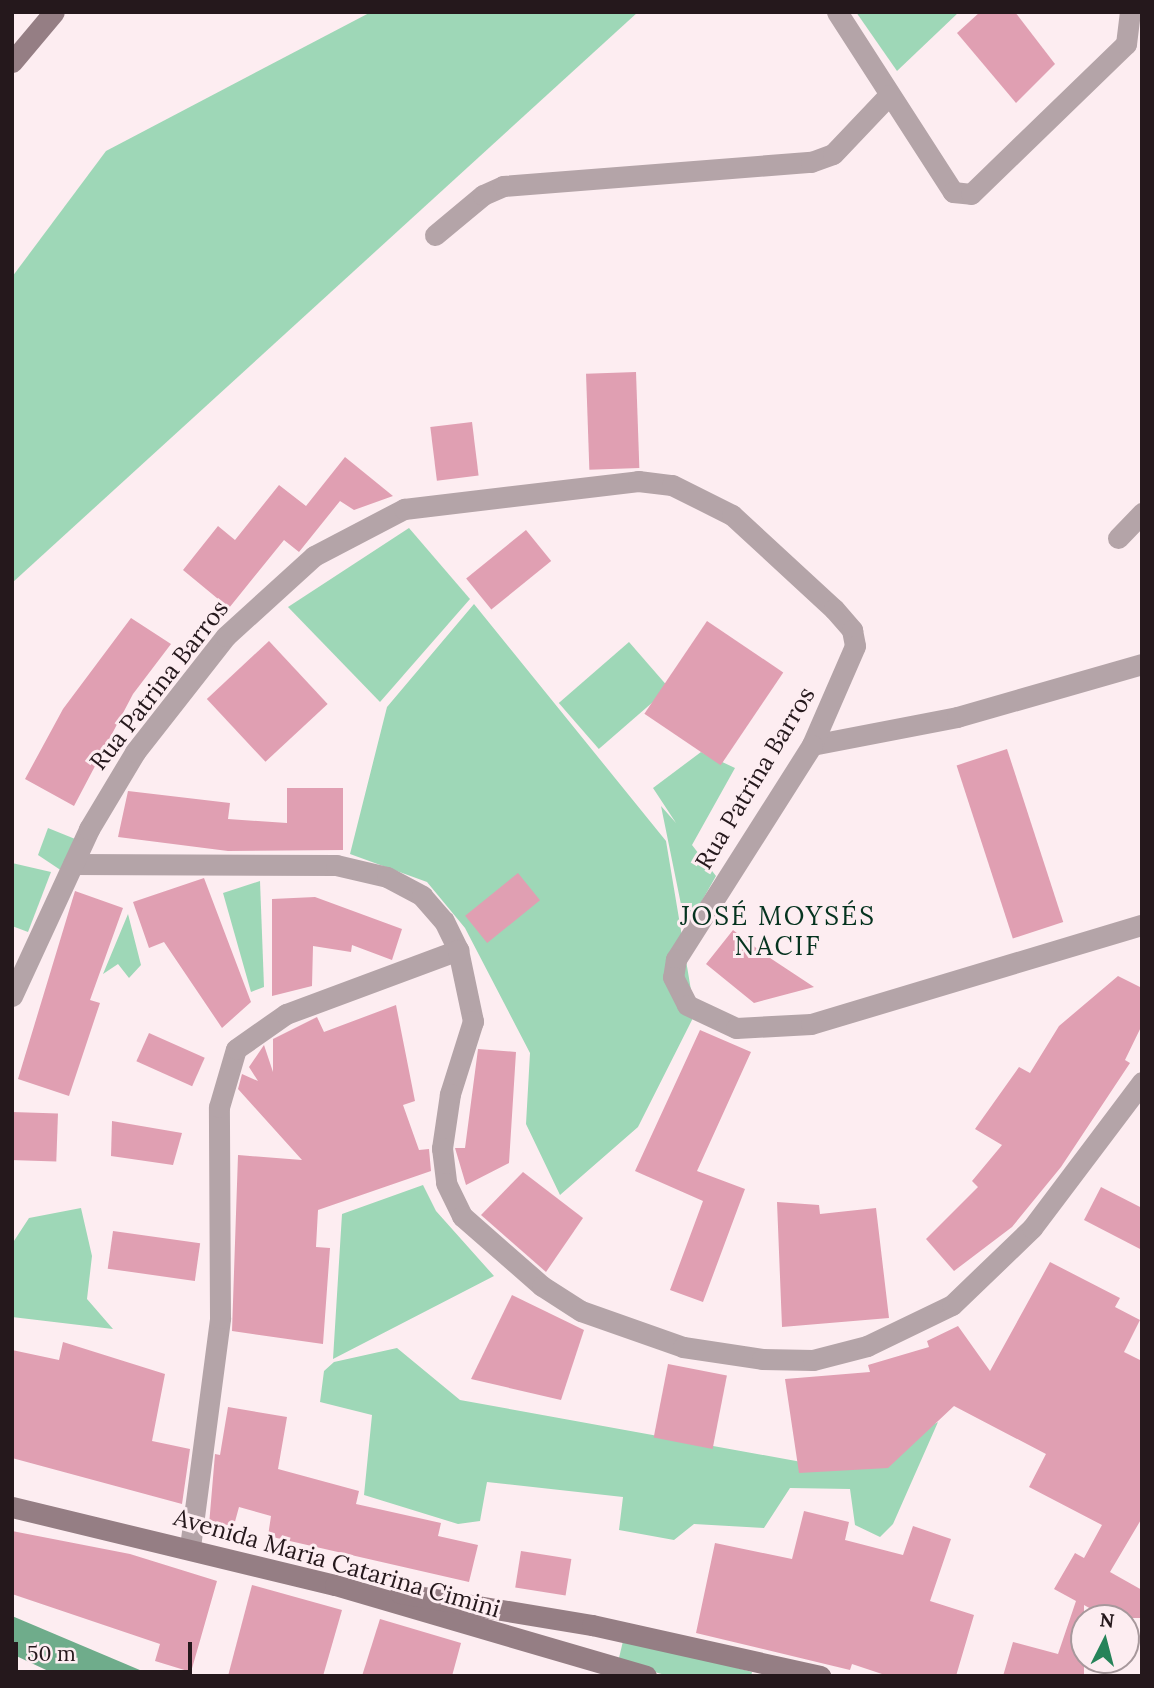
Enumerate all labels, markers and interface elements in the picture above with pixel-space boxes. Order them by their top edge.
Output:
street label: Rua Patrina Barros [84,594,234,776]
street label: Rua Patrina Barros [689,682,821,874]
district label: JOSÉ MOYSÉS NACIF [681,900,875,962]
street label: Avenida Maria Catarina Cimini [170,1503,504,1623]
north arrow [1070,1604,1140,1674]
text: N [1098,1607,1116,1633]
scale bar [18,1628,196,1672]
text: 50 m [27,1640,76,1667]

